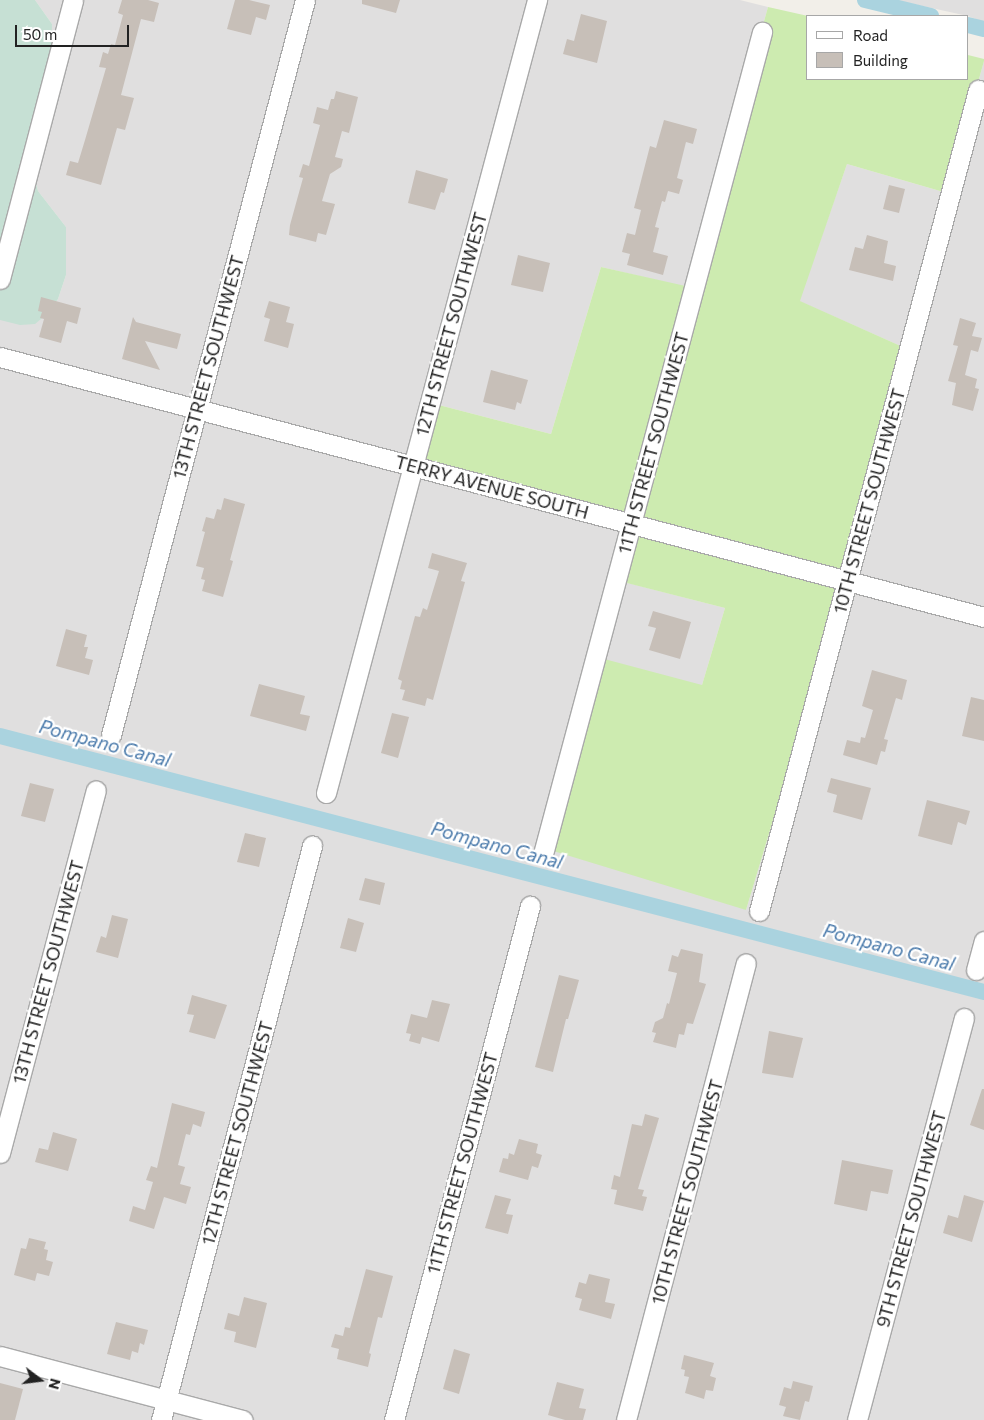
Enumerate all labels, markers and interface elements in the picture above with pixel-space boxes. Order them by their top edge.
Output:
scale bar [18,15,131,47]
legend [806,15,969,80]
text: 50 m [23,25,57,43]
text: Road [853,26,888,44]
text: Building [853,51,908,69]
street label: 12TH STREET SOUTHWEST [411,210,491,438]
street label: 13TH STREET SOUTHWEST [168,253,248,481]
street label: 11TH STREET SOUTHWEST [613,330,693,556]
street label: 10TH STREET SOUTHWEST [829,386,909,616]
street label: TERRY AVENUE SOUTH [393,451,591,523]
water label: Pompano Canal [37,714,173,772]
water label: Pompano Canal [429,816,565,874]
street label: 13TH STREET SOUTHWEST [8,858,88,1086]
water label: Pompano Canal [821,918,957,976]
street label: 12TH STREET SOUTHWEST [197,1019,277,1247]
street label: 11TH STREET SOUTHWEST [422,1050,502,1276]
street label: 10TH STREET SOUTHWEST [647,1077,727,1307]
street label: 9TH STREET SOUTHWEST [872,1108,950,1330]
north arrow [15,1355,65,1405]
text: N [45,1377,65,1391]

